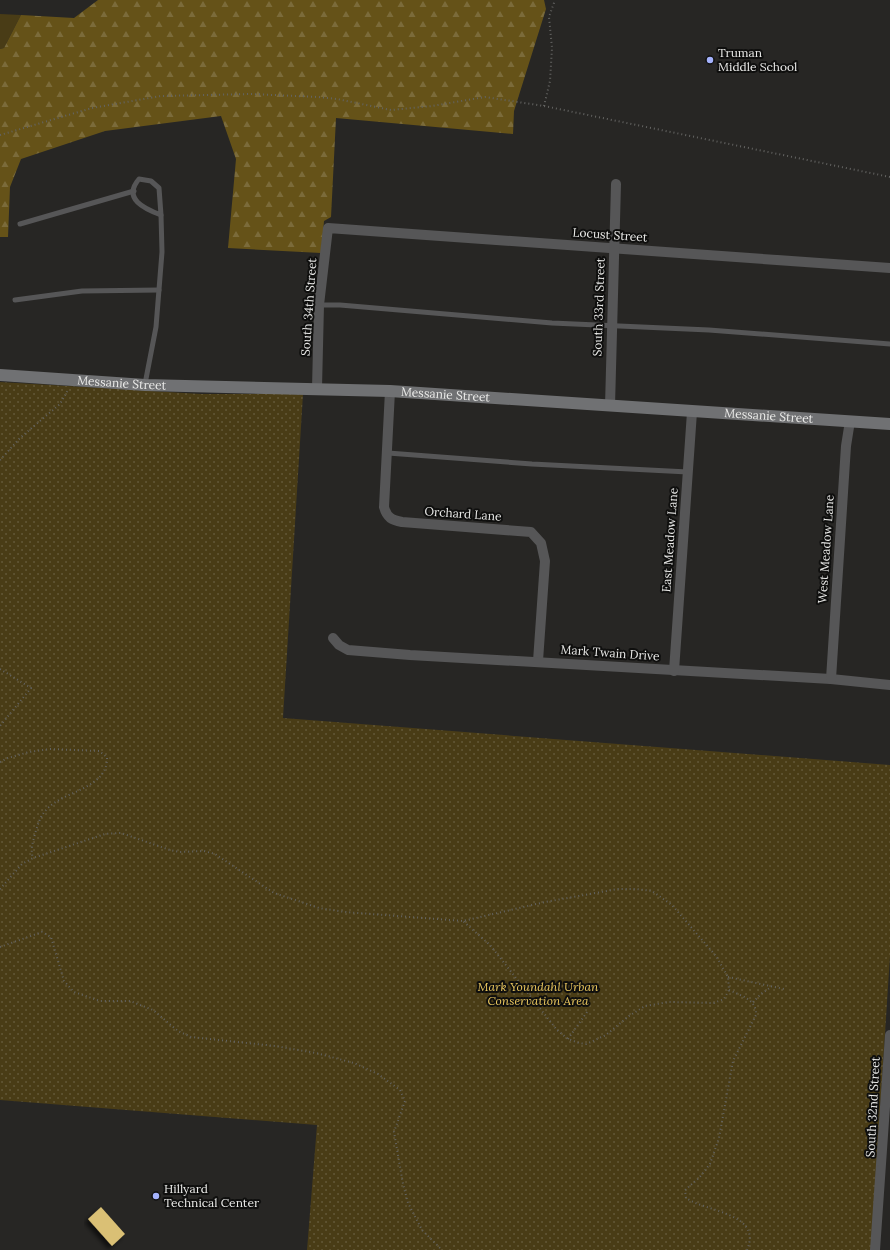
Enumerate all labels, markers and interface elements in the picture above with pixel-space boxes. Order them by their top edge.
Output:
place label: Truman Middle School [718,45,797,74]
marker: Truman Middle School [705,55,715,65]
street label: Locust Street [572,224,648,245]
street label: South 34th Street [298,257,319,356]
street label: South 33rd Street [589,257,608,357]
street label: Messanie Street [77,372,167,393]
street label: Messanie Street [400,384,491,405]
street label: Messanie Street [724,405,814,426]
street label: East Meadow Lane [658,487,681,593]
street label: West Meadow Lane [814,494,837,604]
street label: Orchard Lane [424,503,502,524]
street label: Mark Twain Drive [560,642,660,663]
park label: Mark Youndahl Urban Conservation Area [478,979,599,1008]
street label: South 32nd Street [862,1056,883,1158]
place label: Hillyard Technical Center [164,1181,260,1210]
marker: Hillyard Technical Center [151,1191,161,1201]

